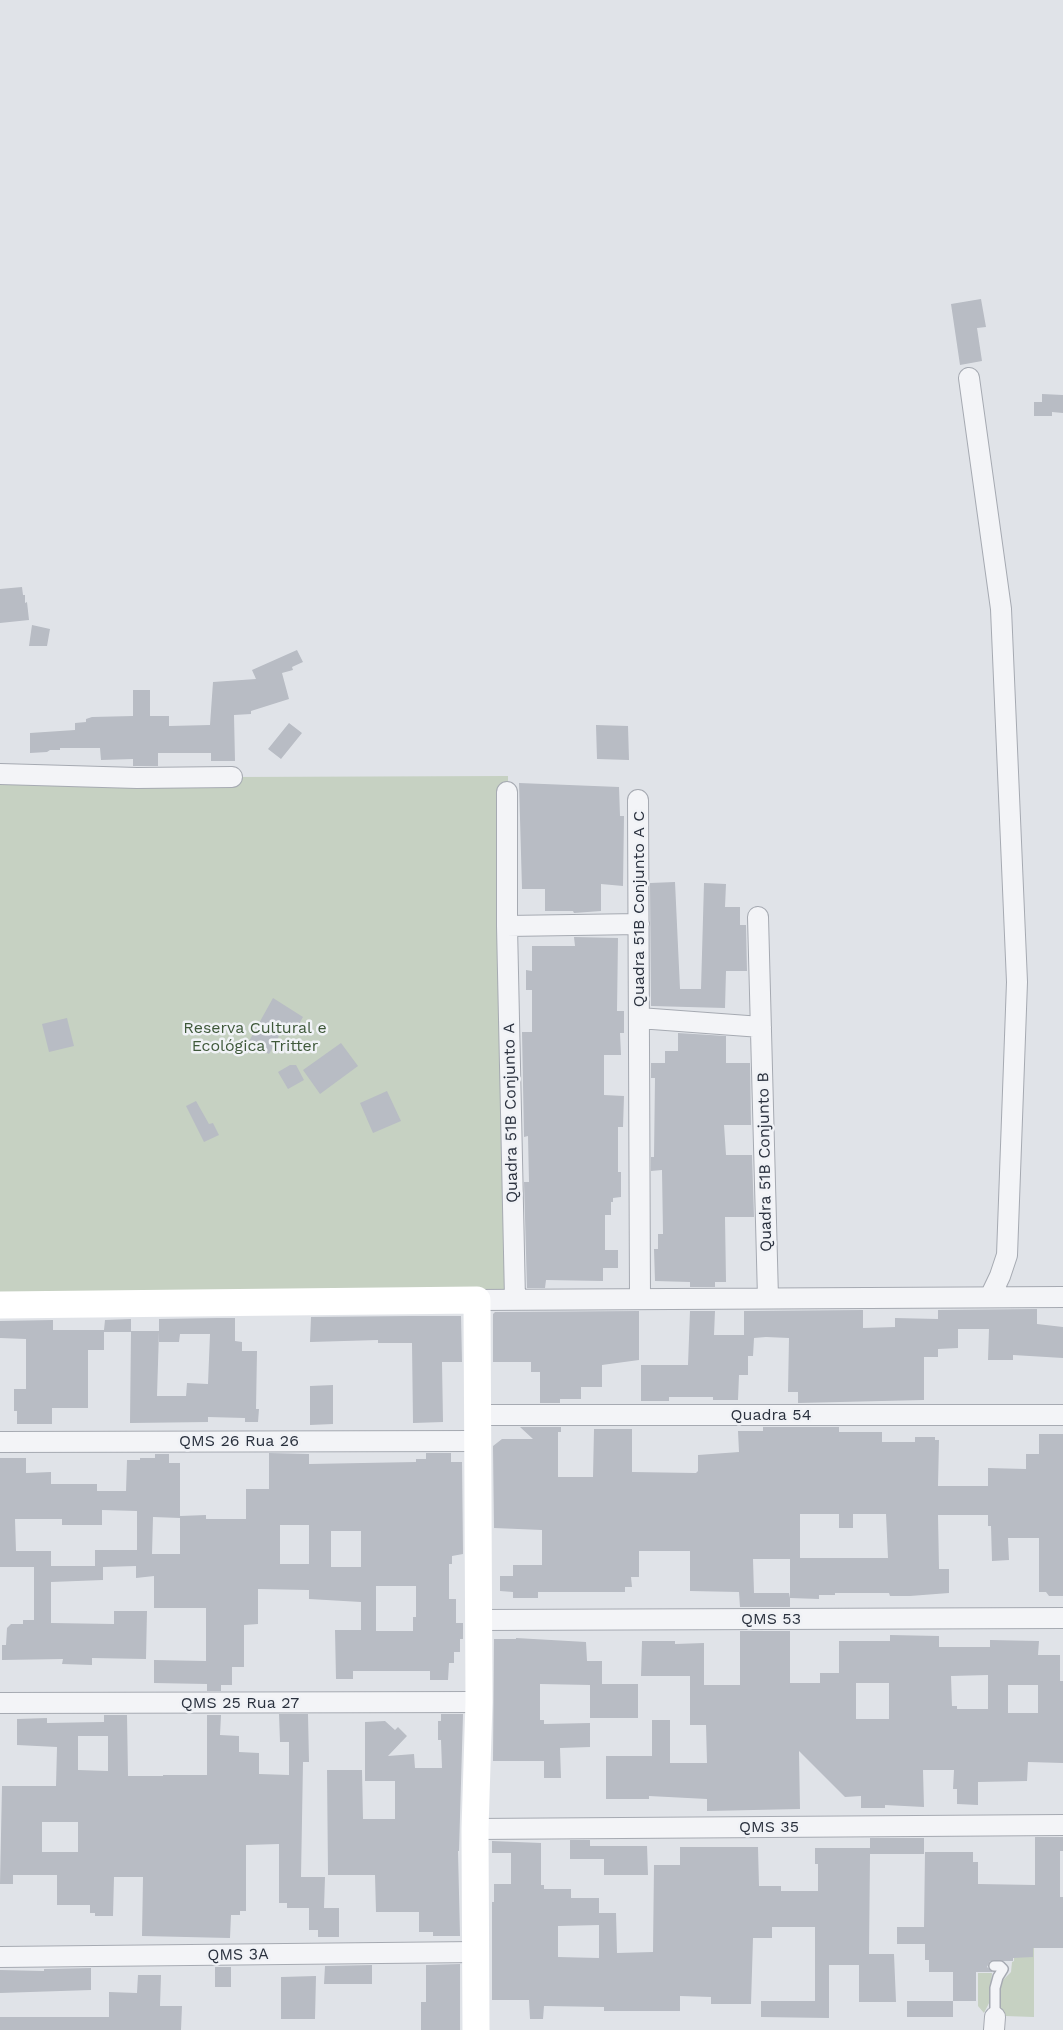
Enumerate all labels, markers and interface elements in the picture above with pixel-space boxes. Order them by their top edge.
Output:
street label: Quadra 51B Conjunto A C [629,811,649,1007]
park label: Reserva Cultural e Ecológica Tritter [183,1018,327,1056]
street label: Quadra 51B Conjunto A [500,1023,522,1203]
street label: Quadra 51B Conjunto B [754,1072,776,1252]
street label: Quadra 54 [731,1405,811,1425]
street label: QMS 26 Rua 26 [179,1431,299,1451]
street label: QMS 53 [741,1609,801,1629]
street label: QMS 25 Rua 27 [181,1693,299,1713]
street label: QMS 35 [739,1817,799,1837]
street label: QMS 3A [207,1945,269,1965]

